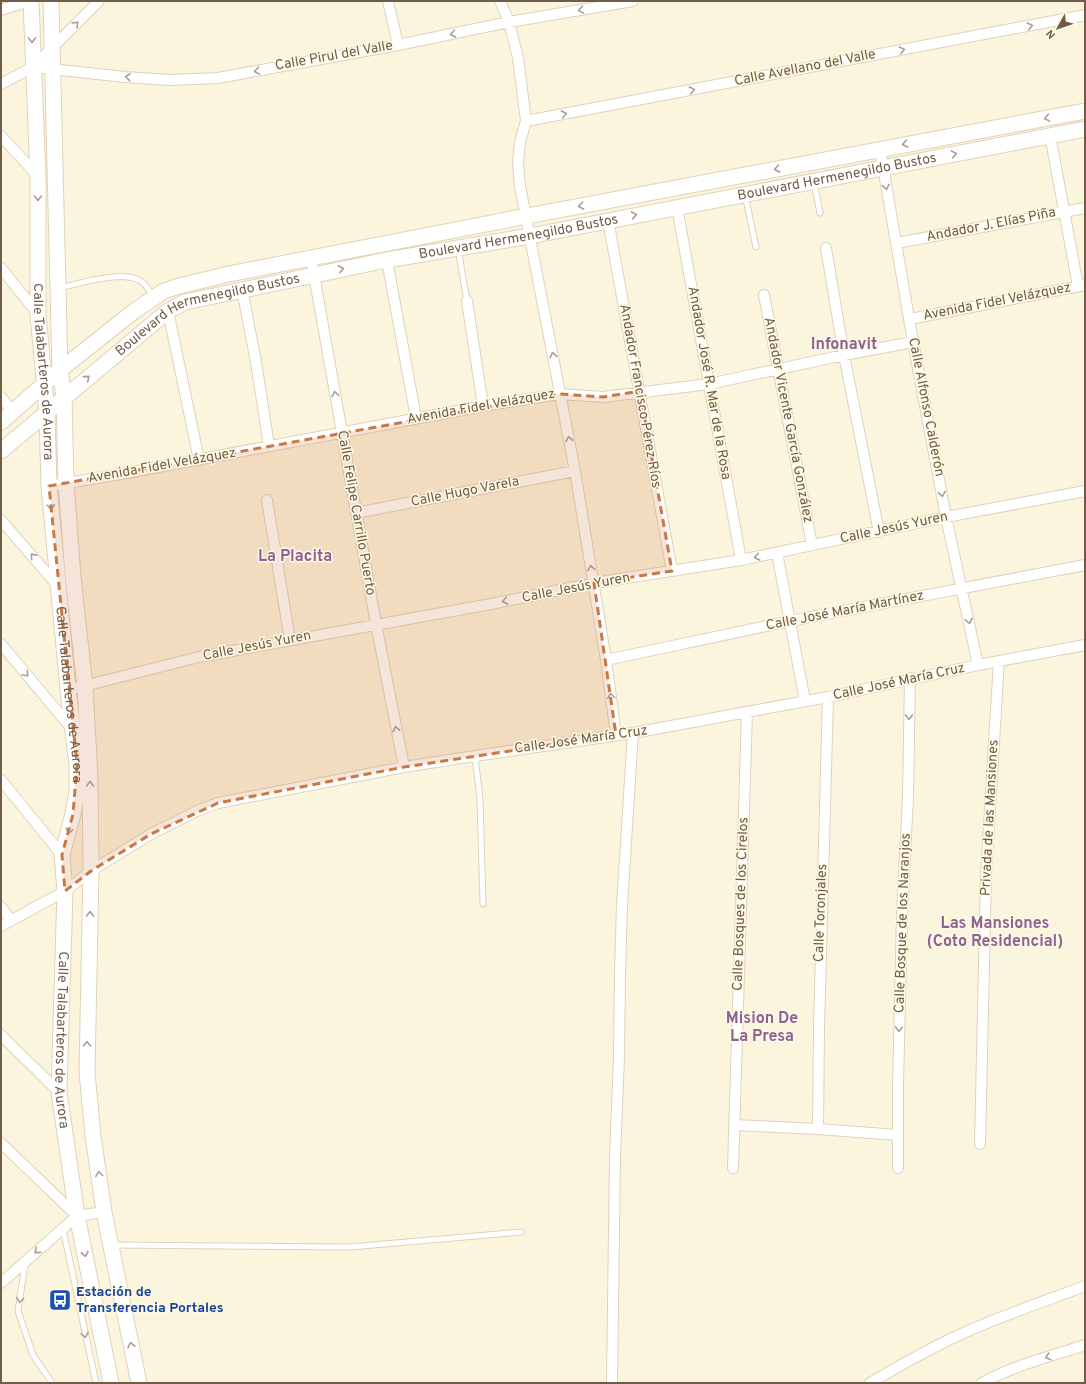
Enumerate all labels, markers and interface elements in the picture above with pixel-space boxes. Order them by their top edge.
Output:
one-way arrow [578,5,584,14]
north arrow [1038,8,1078,48]
one-way arrow [71,21,79,29]
one-way arrow [1027,22,1033,31]
text: N [1043,26,1059,41]
one-way arrow [450,29,457,37]
one-way arrow [28,37,36,43]
street label: Calle Pirul del Valle [274,37,394,75]
street label: Calle Avellano del Valle [733,46,877,90]
one-way arrow [899,46,905,55]
one-way arrow [254,66,260,74]
one-way arrow [125,73,131,82]
one-way arrow [689,86,695,95]
one-way arrow [561,111,567,119]
one-way arrow [1043,113,1050,122]
one-way arrow [902,139,908,148]
street label: Boulevard Hermenegildo Bustos [736,149,938,204]
one-way arrow [951,150,957,159]
one-way arrow [774,164,780,172]
one-way arrow [882,184,890,190]
one-way arrow [34,195,42,201]
one-way arrow [578,201,584,209]
street label: Andador J. Elías Piña [925,204,1057,246]
street label: Boulevard Hermenegildo Bustos [418,211,620,263]
one-way arrow [631,211,637,220]
one-way arrow [338,265,344,274]
street label: Boulevard Hermenegildo Bustos [112,270,301,360]
street label: Avenida Fidel Velázquez [922,279,1072,325]
street label: Calle Talabarteros de Aurora [30,283,57,460]
street label: Andador José R. Mar de la Rosa [684,285,734,481]
street label: Andador Francisco Pérez Ríos [615,303,665,489]
street label: Andador Vicente García González [760,316,816,524]
district label: Infonavit [811,335,877,355]
street label: Calle Alfonso Calderón [904,336,948,478]
one-way arrow [549,352,557,358]
one-way arrow [82,375,89,382]
street label: Avenida Fidel Velázquez [406,386,556,428]
one-way arrow [331,391,340,397]
street label: Calle Felipe Carrillo Puerto [333,429,379,597]
one-way arrow [565,436,573,443]
street label: Avenida Fidel Velázquez [87,445,237,487]
street label: Calle Hugo Varela [409,473,521,511]
one-way arrow [937,491,946,497]
one-way arrow [47,504,56,510]
street label: Calle Jesús Yuren [838,508,950,548]
district label: La Placita [258,547,332,567]
one-way arrow [754,552,760,560]
one-way arrow [31,554,38,561]
one-way arrow [587,564,596,571]
street label: Calle Jesús Yuren [520,569,632,607]
street label: Calle José María Martínez [765,587,925,635]
one-way arrow [502,597,508,605]
street label: Calle Talabarteros de Aurora [52,605,86,783]
one-way arrow [964,618,972,625]
street label: Calle Jesús Yuren [201,627,313,665]
street label: Calle José María Cruz [831,660,967,704]
one-way arrow [21,670,28,677]
one-way arrow [607,693,616,699]
one-way arrow [905,714,914,720]
street label: Calle José María Cruz [513,722,649,758]
one-way arrow [392,726,401,732]
street label: Privada de las Mansiones [977,739,1003,897]
one-way arrow [86,781,94,787]
street label: Calle Bosques de los Cirelos [729,817,753,991]
one-way arrow [65,827,74,834]
street label: Calle Bosque de los Naranjos [891,833,915,1013]
street label: Calle Toronjales [811,864,831,962]
one-way arrow [86,911,94,917]
district label: Las Mansiones (Coto Residencial) [927,914,1063,952]
street label: Calle Talabarteros de Aurora [50,951,73,1130]
district label: Mision De La Presa [726,1009,798,1047]
one-way arrow [895,1026,903,1032]
one-way arrow [83,1041,92,1047]
one-way arrow [95,1171,104,1177]
one-way arrow [35,1246,42,1253]
one-way arrow [80,1251,89,1257]
place label: Estación de Transferencia Portales [76,1284,224,1317]
bus stop icon: Estación de Transferencia Portales [47,1287,73,1313]
one-way arrow [16,1297,25,1303]
one-way arrow [81,1332,89,1338]
one-way arrow [128,1342,136,1348]
one-way arrow [1044,1352,1051,1361]

